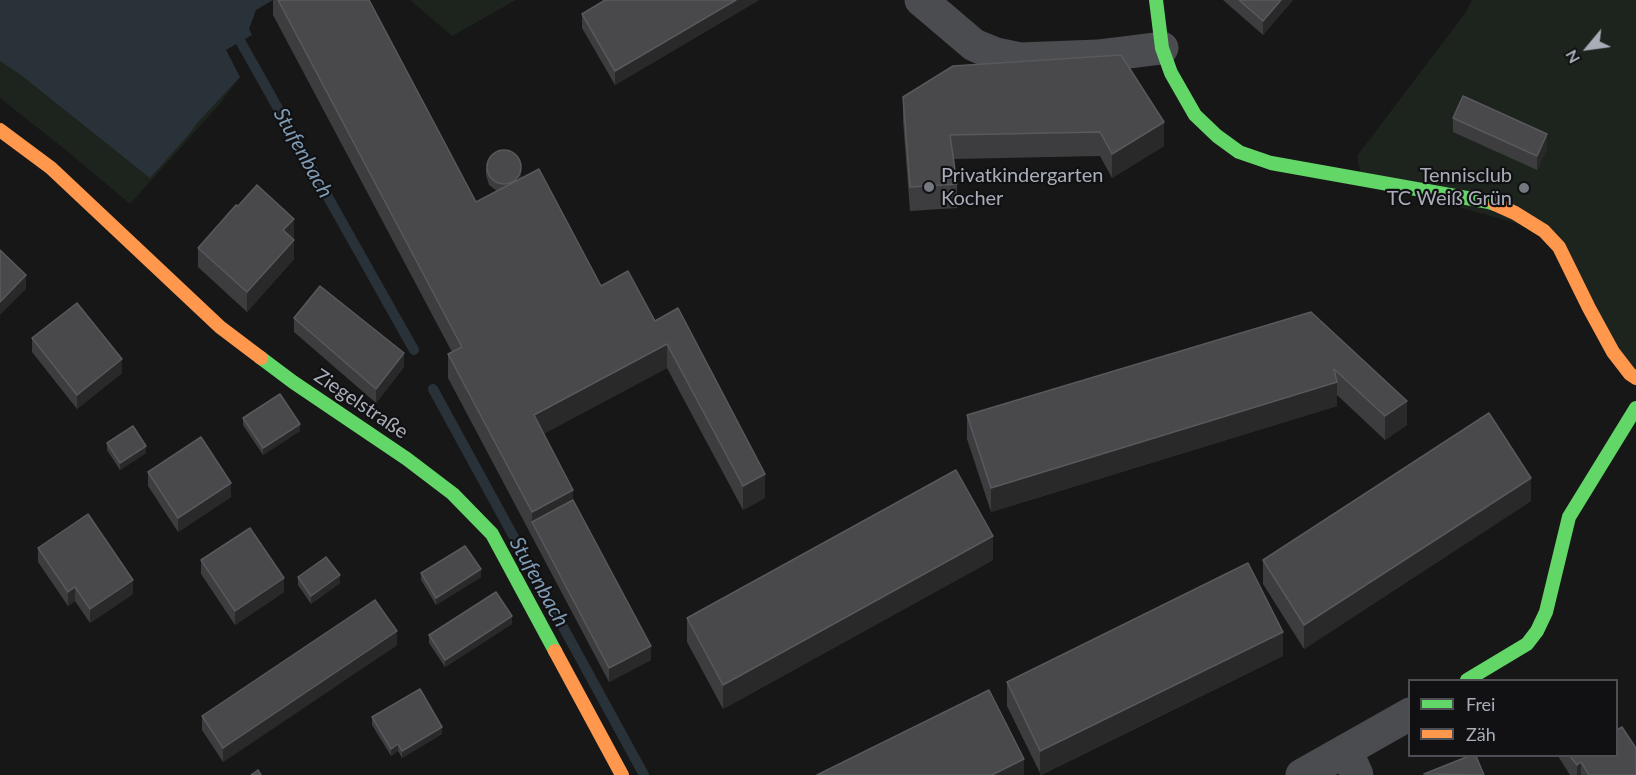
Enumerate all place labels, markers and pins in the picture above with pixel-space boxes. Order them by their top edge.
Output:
place label: Privatkindergarten Kocher [941,164,1103,211]
place label: Tennisclub TC Weiß Grün [1387,164,1512,211]
marker: Privatkindergarten Kocher [922,180,936,194]
marker: Tennisclub TC Weiß Grün [1517,181,1531,195]

